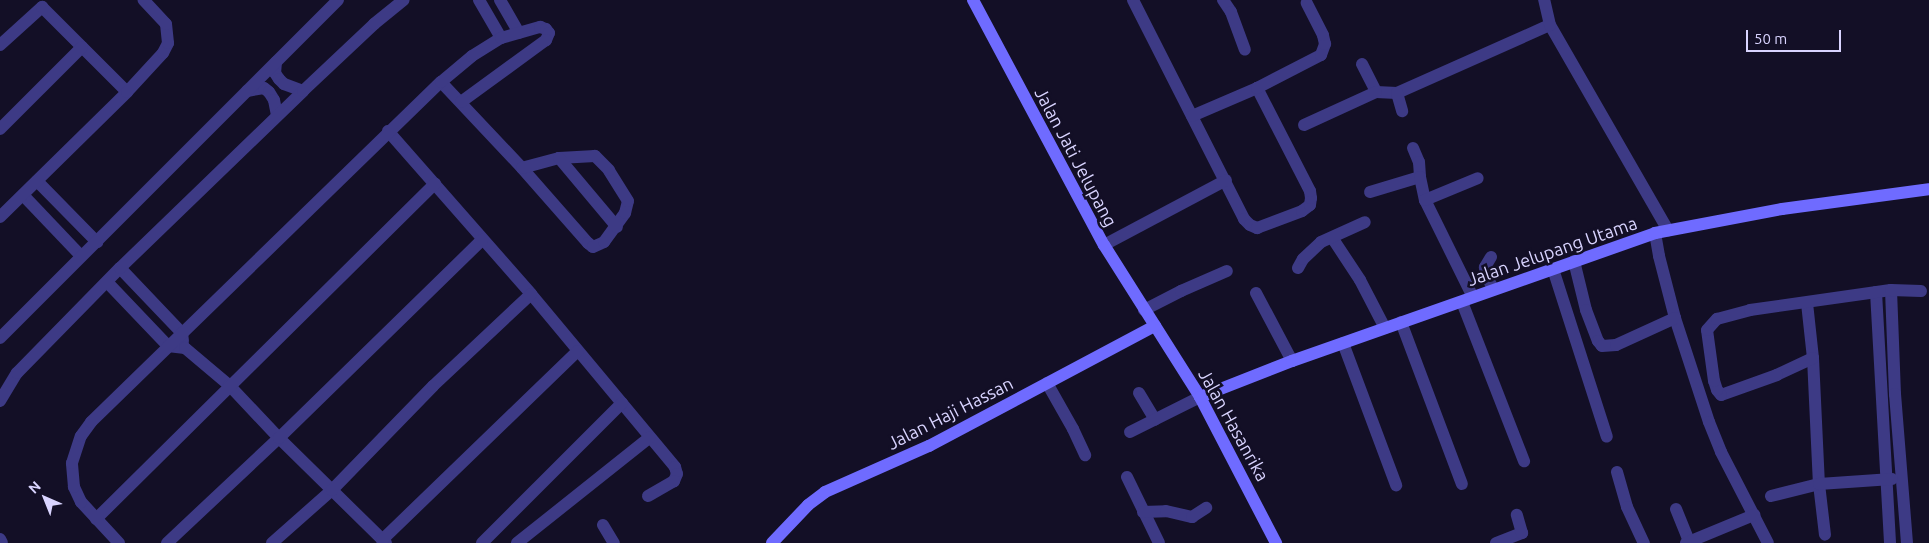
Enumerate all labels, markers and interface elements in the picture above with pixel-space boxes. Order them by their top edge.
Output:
scale bar [1749,20,1844,52]
text: 50 m [1754,30,1787,47]
street label: Jalan Jati Jelupang [1030,84,1122,230]
street label: Jalan Jelupang Utama [1464,212,1640,290]
street label: Jalan Hasanrika [1194,365,1274,485]
street label: Jalan Haji Hassan [884,372,1016,454]
north arrow [20,473,70,523]
text: N [25,478,44,497]

